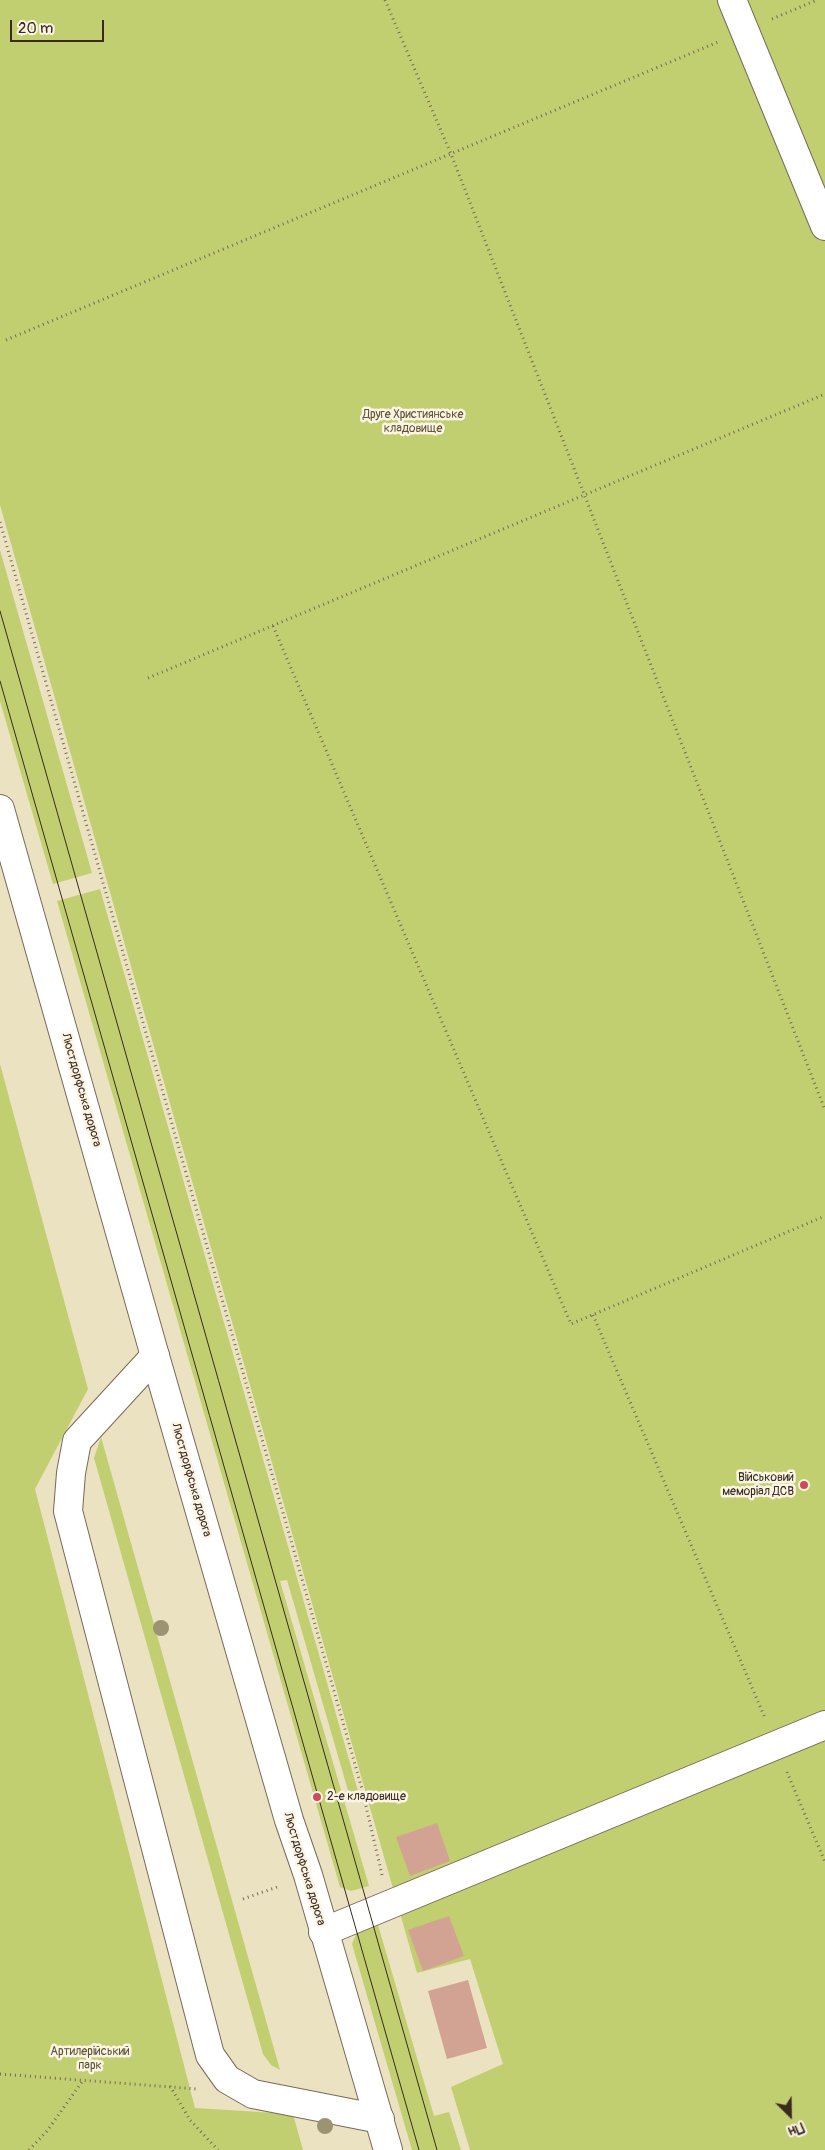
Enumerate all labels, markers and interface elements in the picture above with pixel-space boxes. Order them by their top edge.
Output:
scale bar [12,10,106,42]
text: 20 m [18,19,53,38]
park label: Друге Християнське кладовище [363,408,463,436]
street label: Люстдорфська дорога [58,1031,104,1149]
street label: Люстдорфська дорога [168,1421,214,1539]
place label: Військовий меморіал ДСВ [722,1471,794,1499]
marker: Військовий меморіал ДСВ [798,1479,810,1491]
place label: 2-е кладовище [327,1790,406,1804]
marker: 2-е кладовище [311,1791,323,1803]
street label: Люстдорфська дорога [280,1811,328,1927]
park label: Артилерійський парк [50,2045,130,2073]
north arrow [765,2090,815,2140]
text: Пн [786,2118,806,2140]

